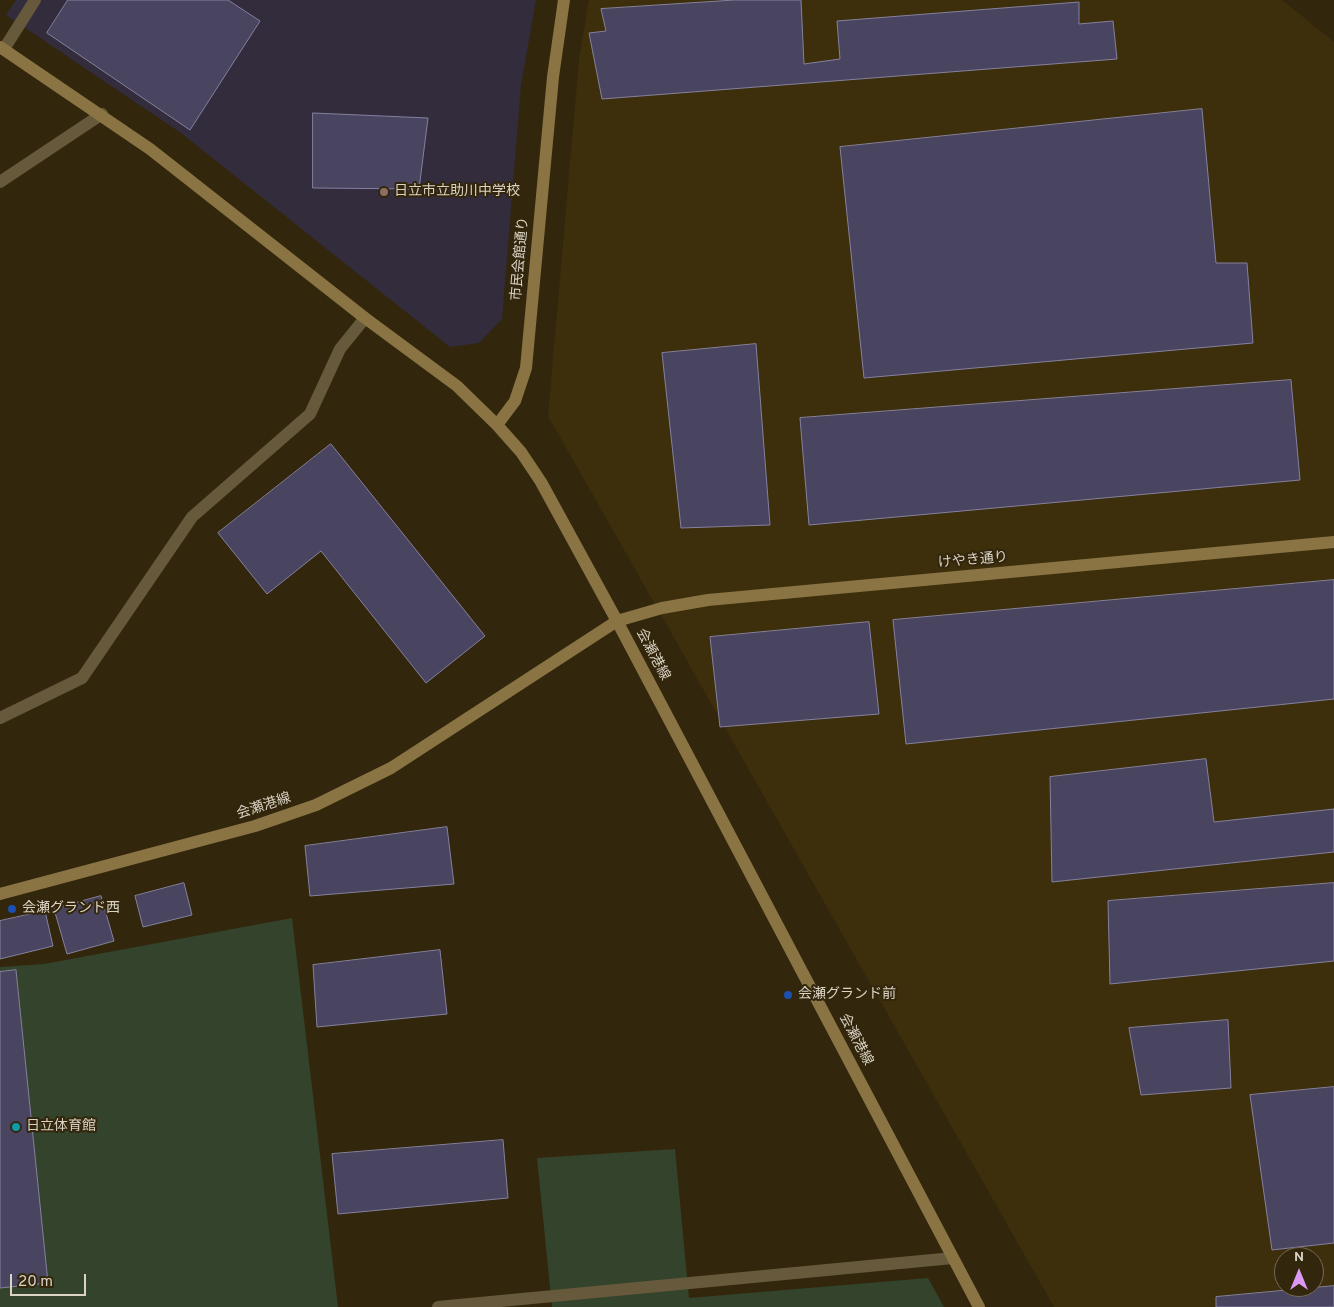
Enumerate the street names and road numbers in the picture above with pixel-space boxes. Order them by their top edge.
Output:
street label: 市民会館通り [509,216,533,302]
street label: けやき通り [937,550,1009,572]
street label: 会瀬港線 [631,626,673,684]
street label: 会瀬港線 [235,790,293,824]
street label: 会瀬港線 [834,1011,876,1069]

